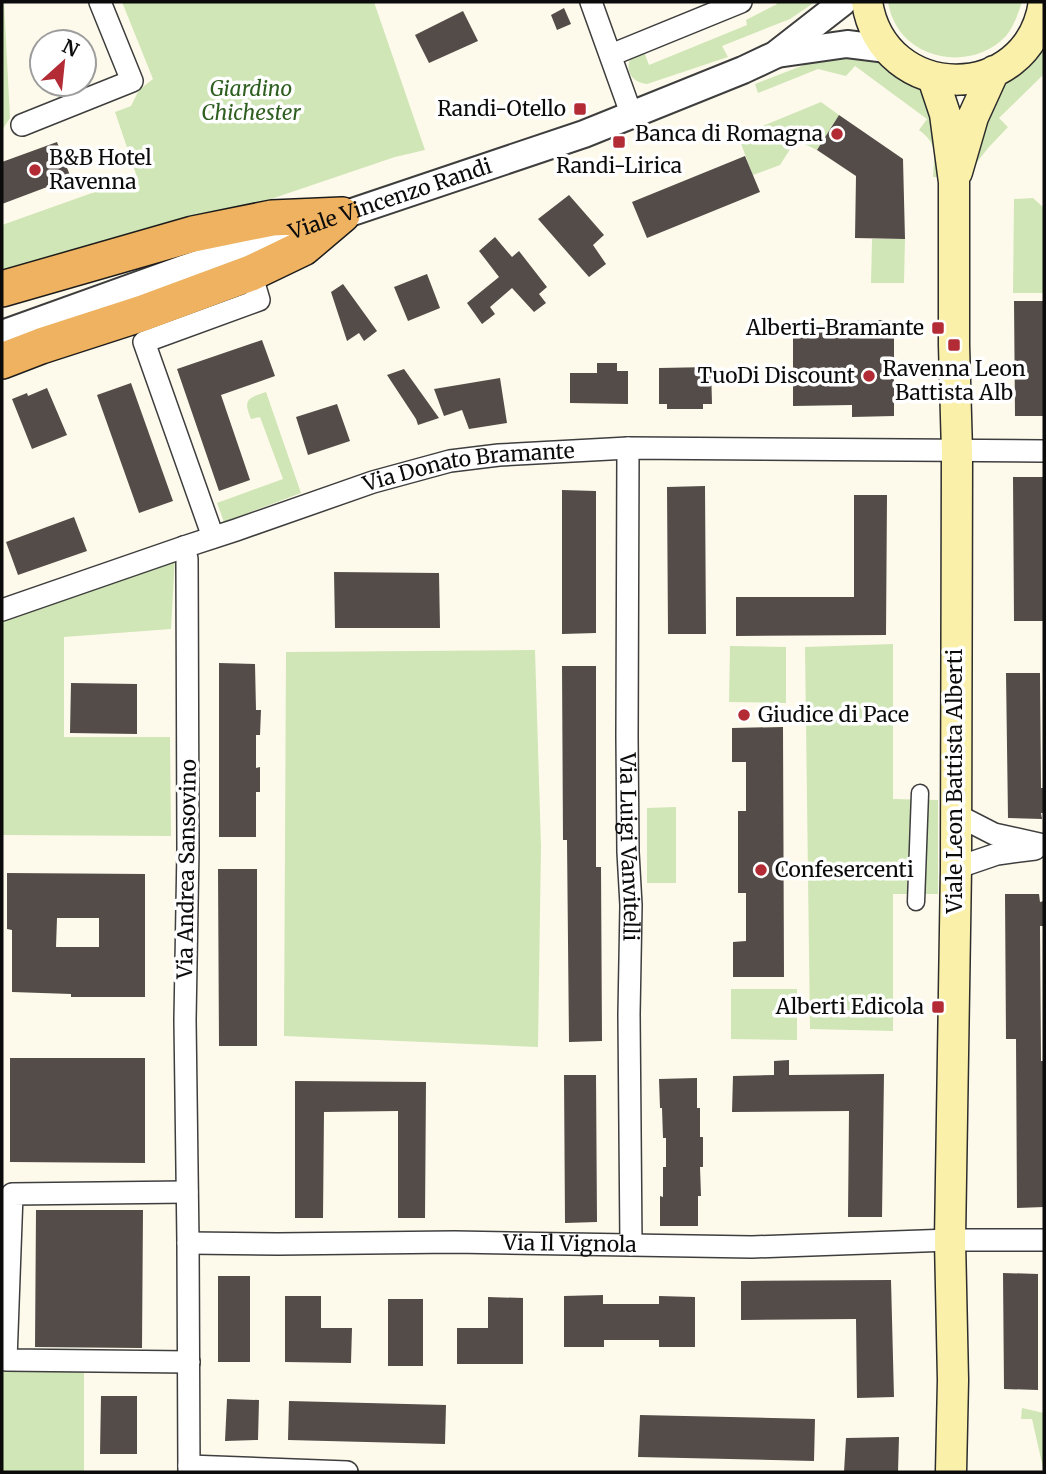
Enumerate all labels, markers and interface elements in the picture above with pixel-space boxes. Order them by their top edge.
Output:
north arrow [28,28,98,98]
text: N [59,34,83,62]
park label: Giardino Chichester [201,75,301,126]
place label: Randi-Otello [437,95,566,122]
marker: Randi-Otello [572,101,588,117]
place label: Banca di Romagna [635,120,823,147]
marker: Banca di Romagna [829,126,845,142]
marker: Randi-Lirica [611,134,627,150]
place label: B&B Hotel Ravenna [49,144,152,195]
street label: Viale Vincenzo Randi [284,152,495,246]
place label: Randi-Lirica [556,152,682,179]
marker: B&B Hotel Ravenna [27,162,43,178]
place label: Alberti-Bramante [745,314,924,341]
marker: Alberti-Bramante [930,320,946,336]
marker: Ravenna Leon Battista Alb [946,337,962,353]
place label: Ravenna Leon Battista Alb [882,355,1026,406]
place label: TuoDi Discount [698,362,855,389]
marker: TuoDi Discount [861,368,877,384]
street label: Via Donato Bramante [358,437,575,498]
street label: Viale Leon Battista Alberti [941,649,968,914]
place label: Giudice di Pace [758,701,909,728]
marker: Giudice di Pace [736,707,752,723]
street label: Via Luigi Vanvitelli [614,752,645,942]
street label: Via Andrea Sansovino [171,759,202,980]
place label: Confesercenti [775,856,914,883]
marker: Confesercenti [753,862,769,878]
place label: Alberti Edicola [775,993,924,1020]
marker: Alberti Edicola [930,999,946,1015]
street label: Via Il Vignola [502,1229,637,1258]

